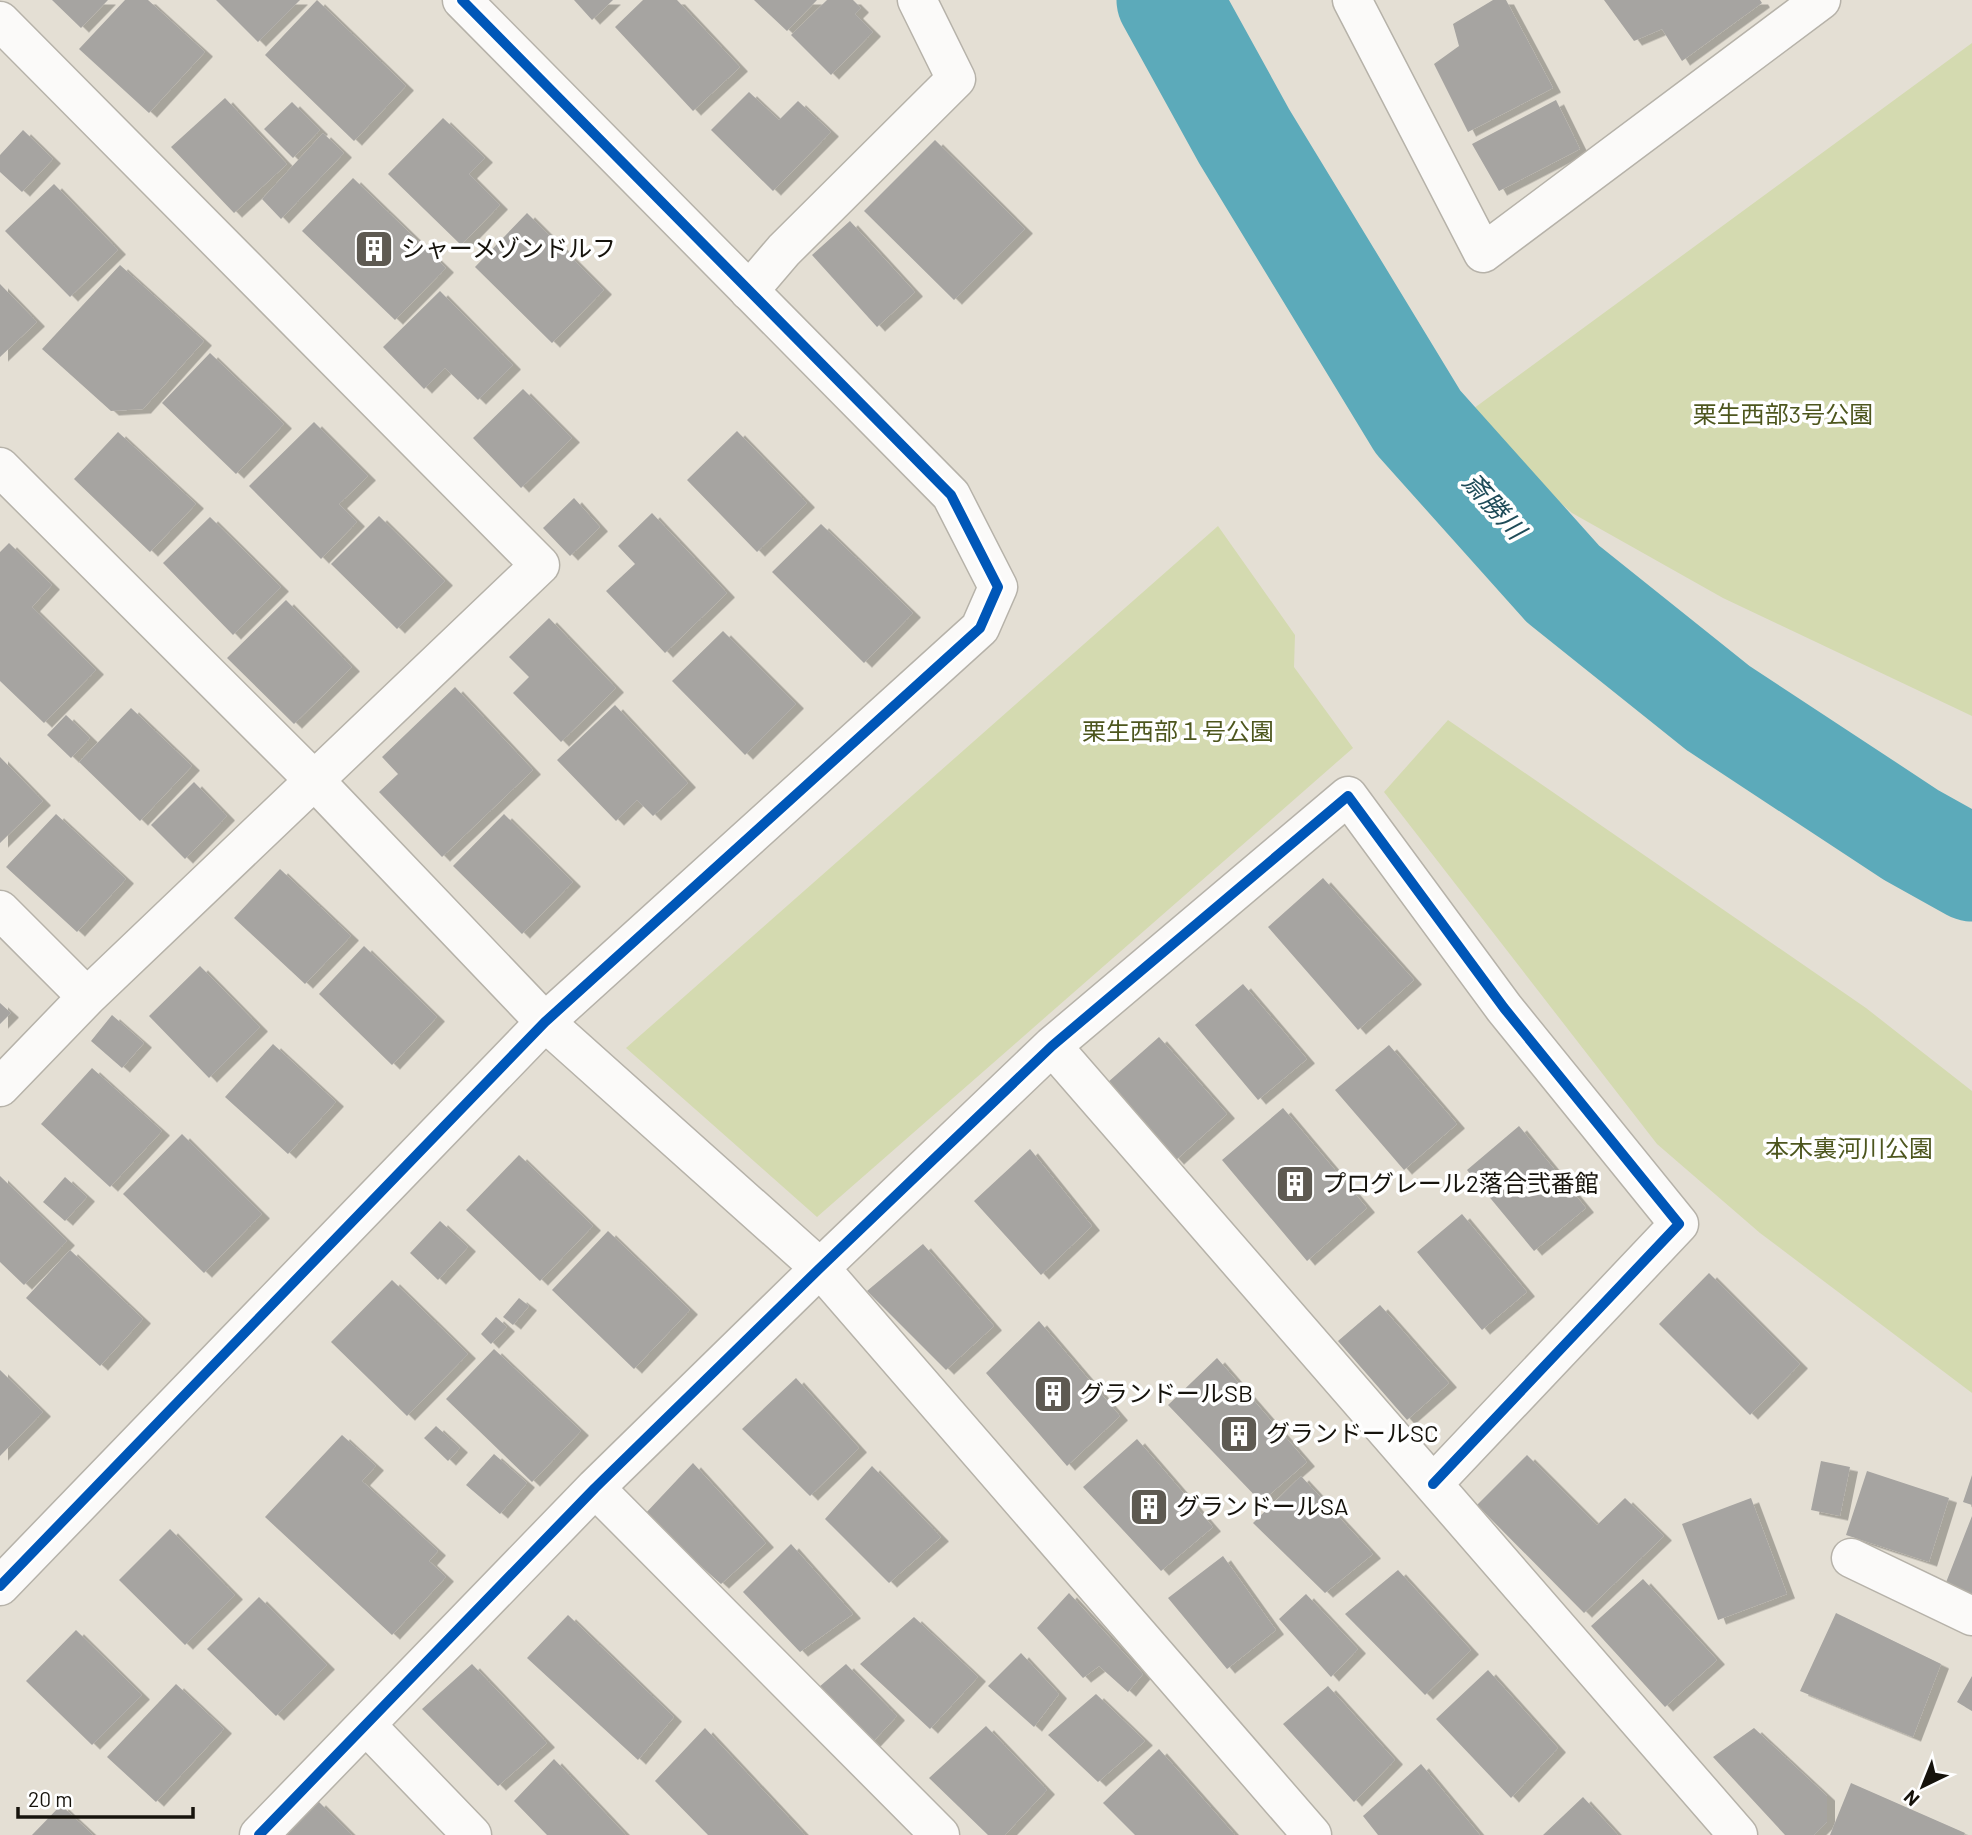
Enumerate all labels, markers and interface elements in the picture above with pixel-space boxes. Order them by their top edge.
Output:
building icon: シャーメゾンドルフ [353,228,395,270]
place label: シャーメゾンドルフ [401,233,616,262]
park label: 栗生西部3号公園 [1693,399,1873,428]
water label: 斎勝川 [1457,466,1535,547]
park label: 栗生西部１号公園 [1082,716,1274,745]
park label: 本木裏河川公園 [1765,1133,1933,1162]
building icon: プログレール2落合弐番館 [1274,1163,1316,1205]
place label: プログレール2落合弐番館 [1322,1168,1599,1197]
building icon: グランドールSB [1032,1373,1074,1415]
place label: グランドールSB [1080,1378,1253,1407]
building icon: グランドールSC [1218,1413,1260,1455]
place label: グランドールSC [1266,1418,1439,1447]
building icon: グランドールSA [1128,1486,1170,1528]
place label: グランドールSA [1176,1491,1349,1520]
north arrow [1888,1751,1958,1821]
scale bar [18,1776,192,1820]
text: 20 m [28,1786,73,1811]
text: N [1899,1786,1924,1812]

